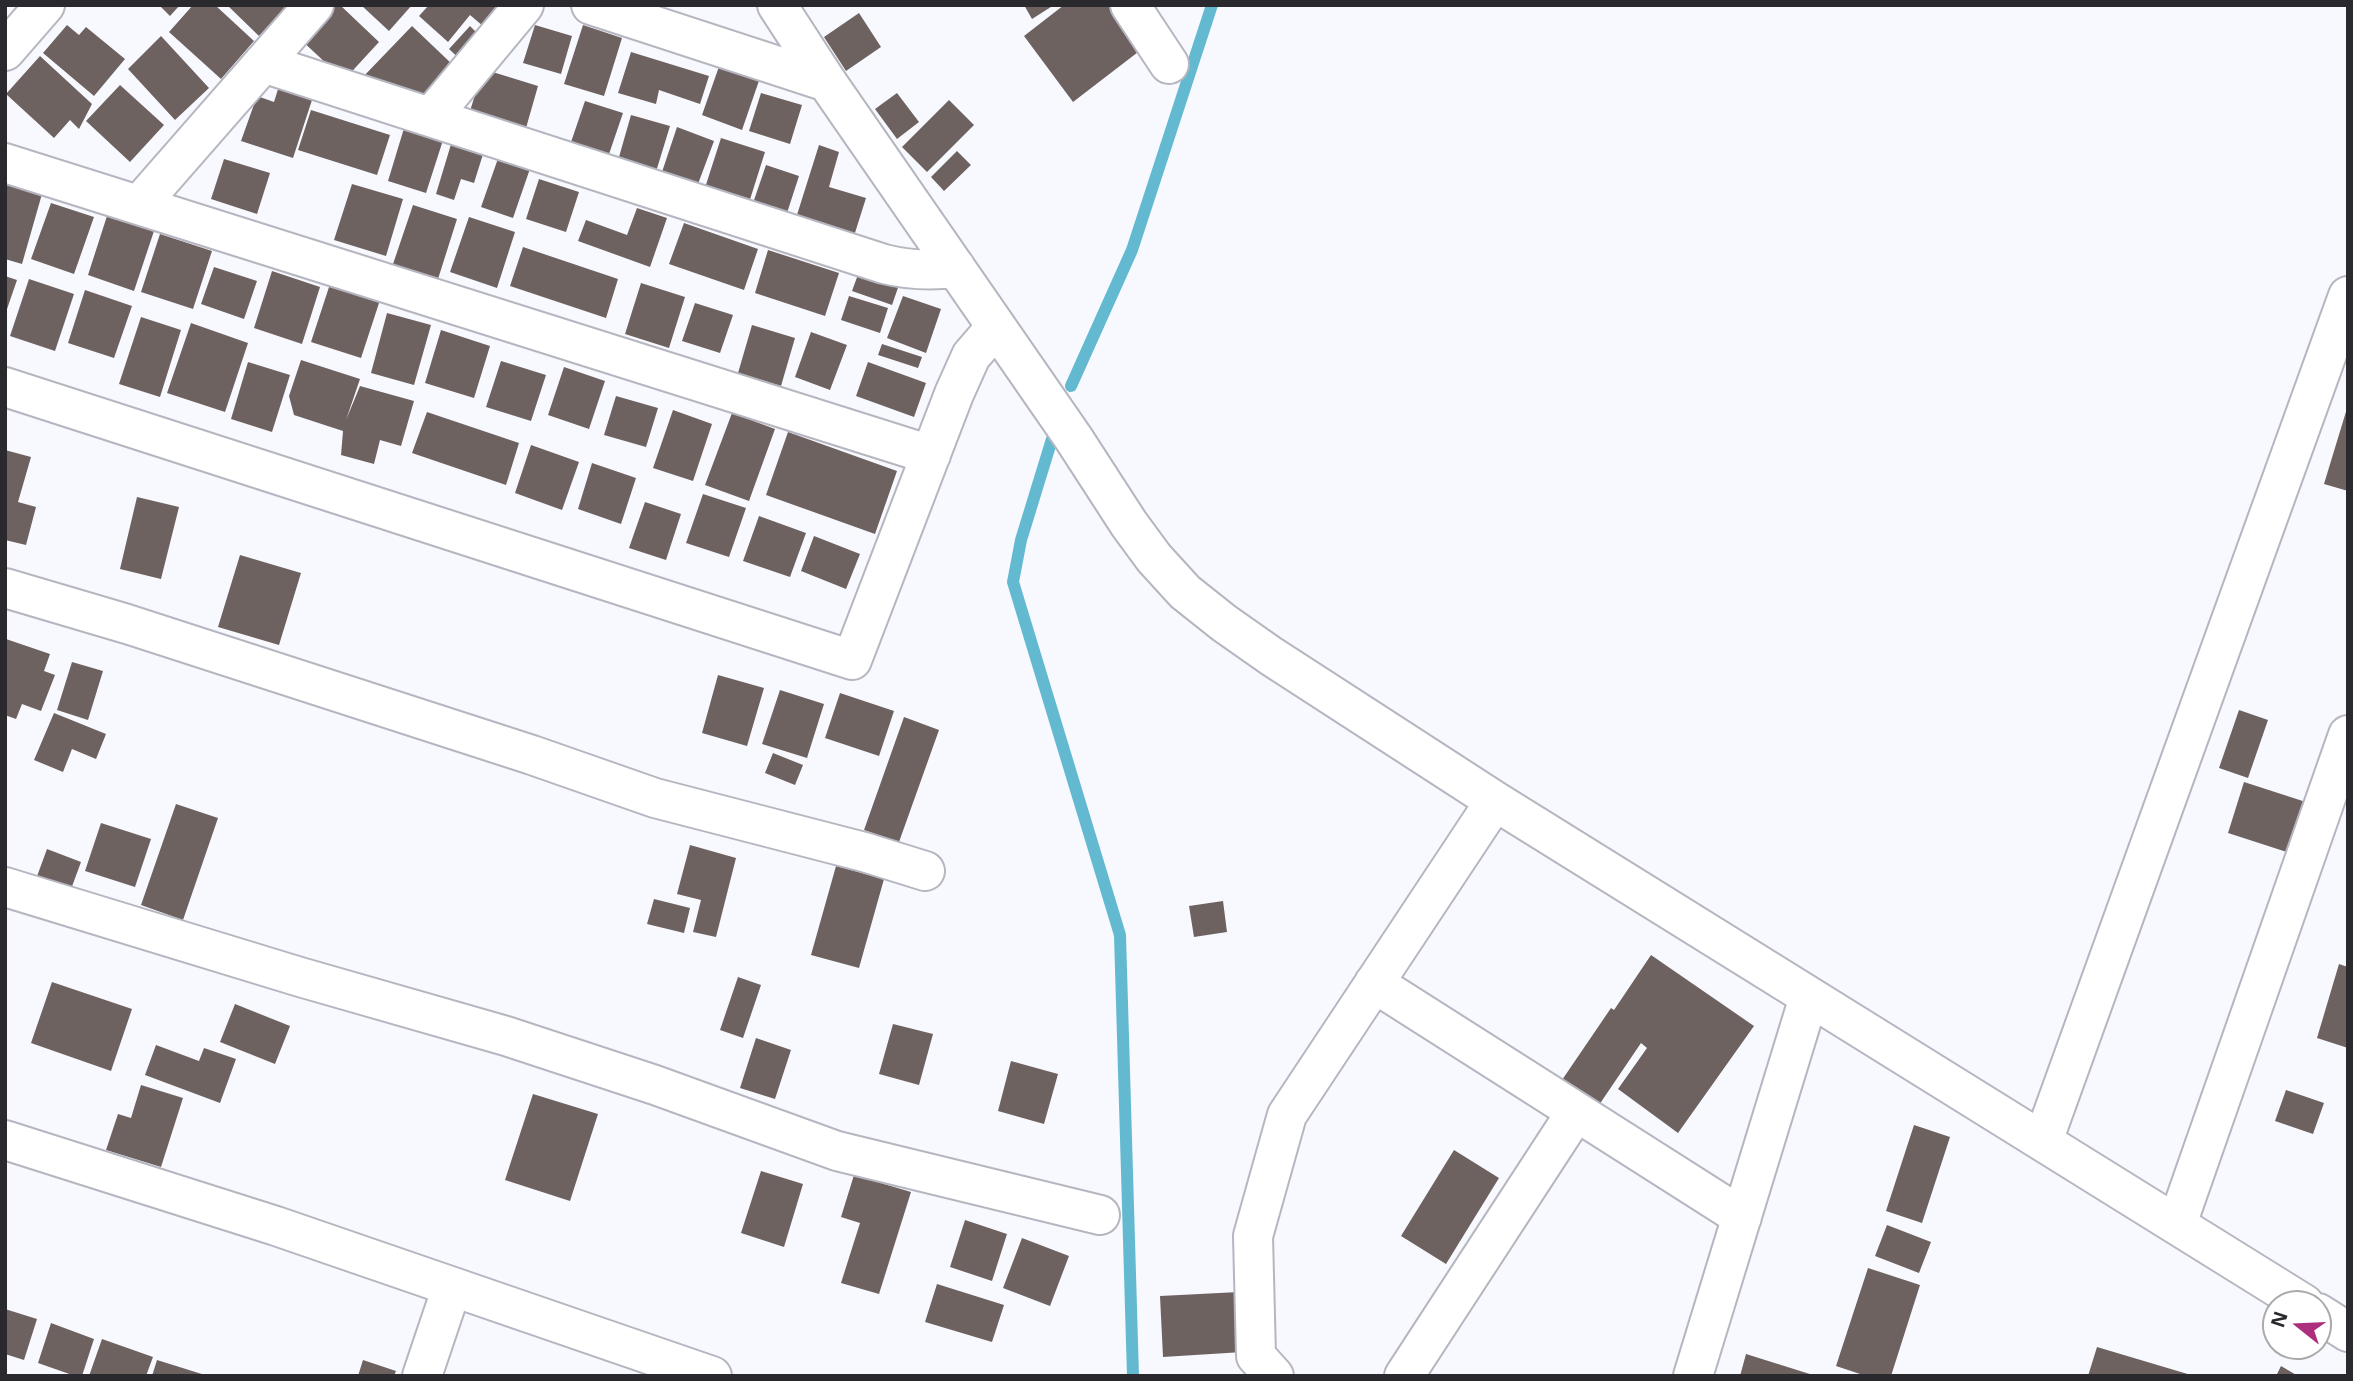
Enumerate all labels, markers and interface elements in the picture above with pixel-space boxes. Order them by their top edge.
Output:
north arrow [2262,1290,2332,1360]
text: N [2264,1308,2294,1331]

